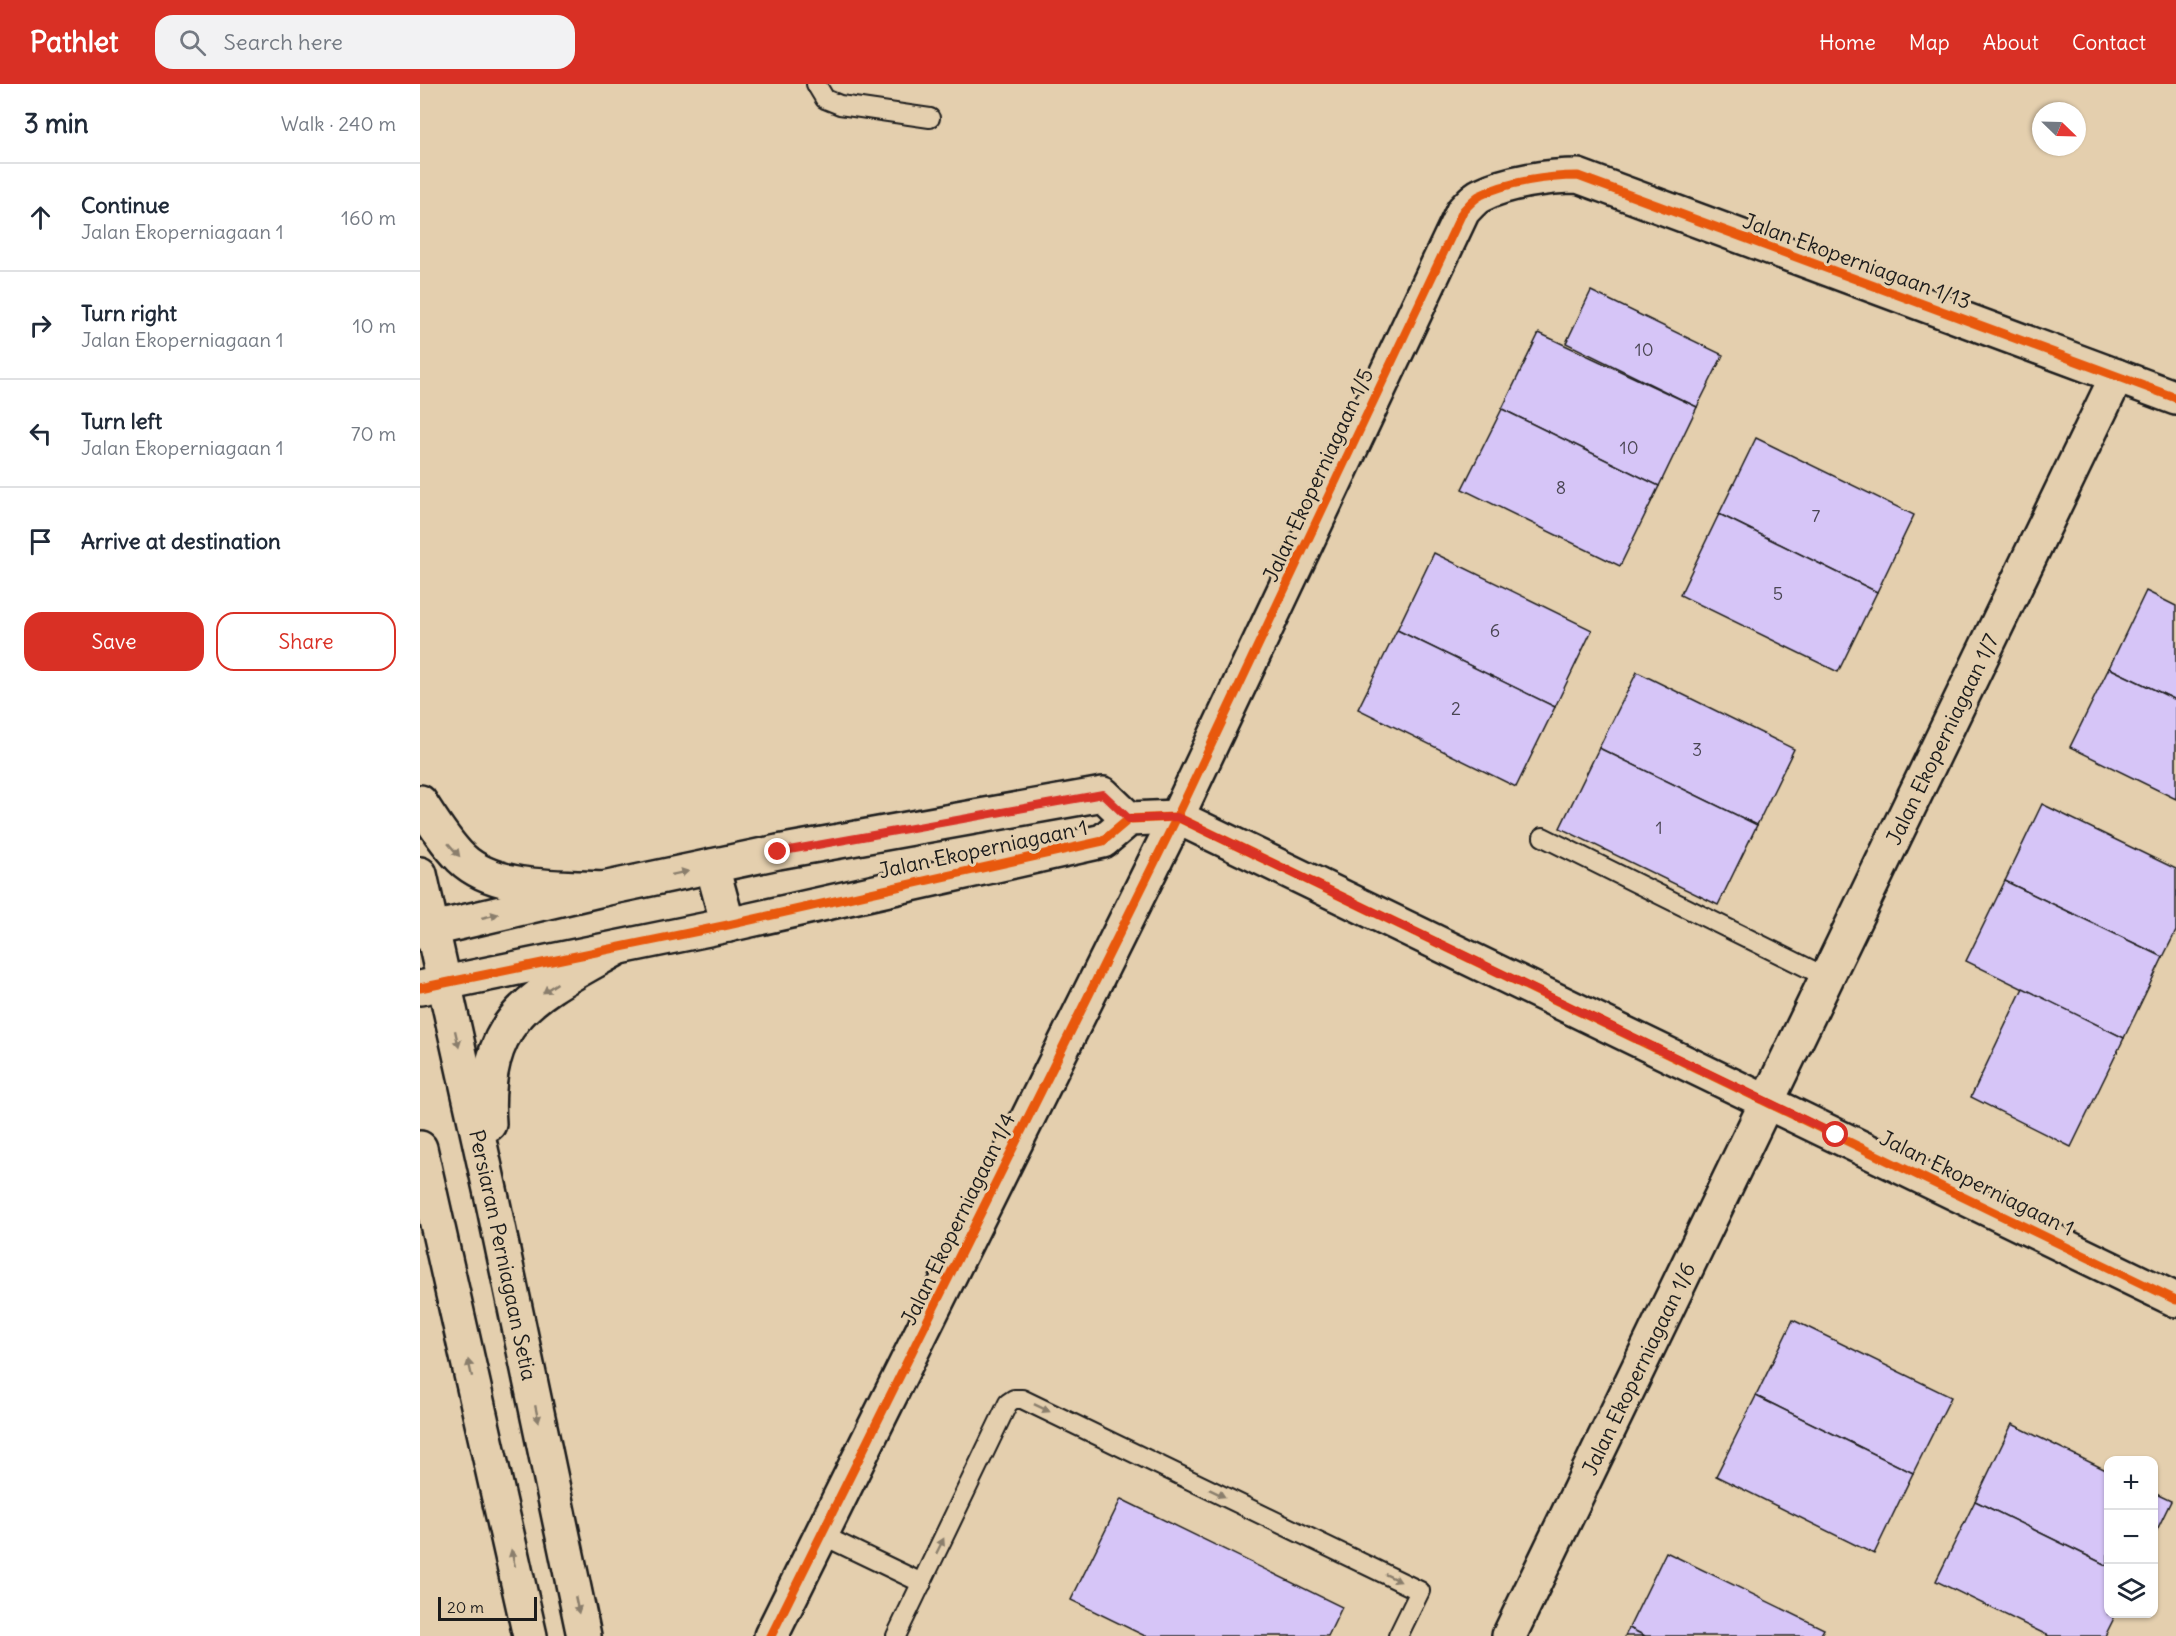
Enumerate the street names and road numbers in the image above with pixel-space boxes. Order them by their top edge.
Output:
street label: Jalan Ekoperniagaan 1/13 [1739,207,1975,315]
street label: Jalan Ekoperniagaan 1/5 [1257,364,1379,586]
street label: Jalan Ekoperniagaan 1/7 [1879,629,2004,849]
street label: Jalan Ekoperniagaan 1 [876,814,1090,884]
street label: Jalan Ekoperniagaan 1/4 [895,1109,1021,1329]
street label: Jalan Ekoperniagaan 1 [1875,1124,2079,1242]
street label: Persiaran Perniagaan Setia [464,1127,543,1383]
street label: Jalan Ekoperniagaan 1/6 [1575,1258,1701,1479]

